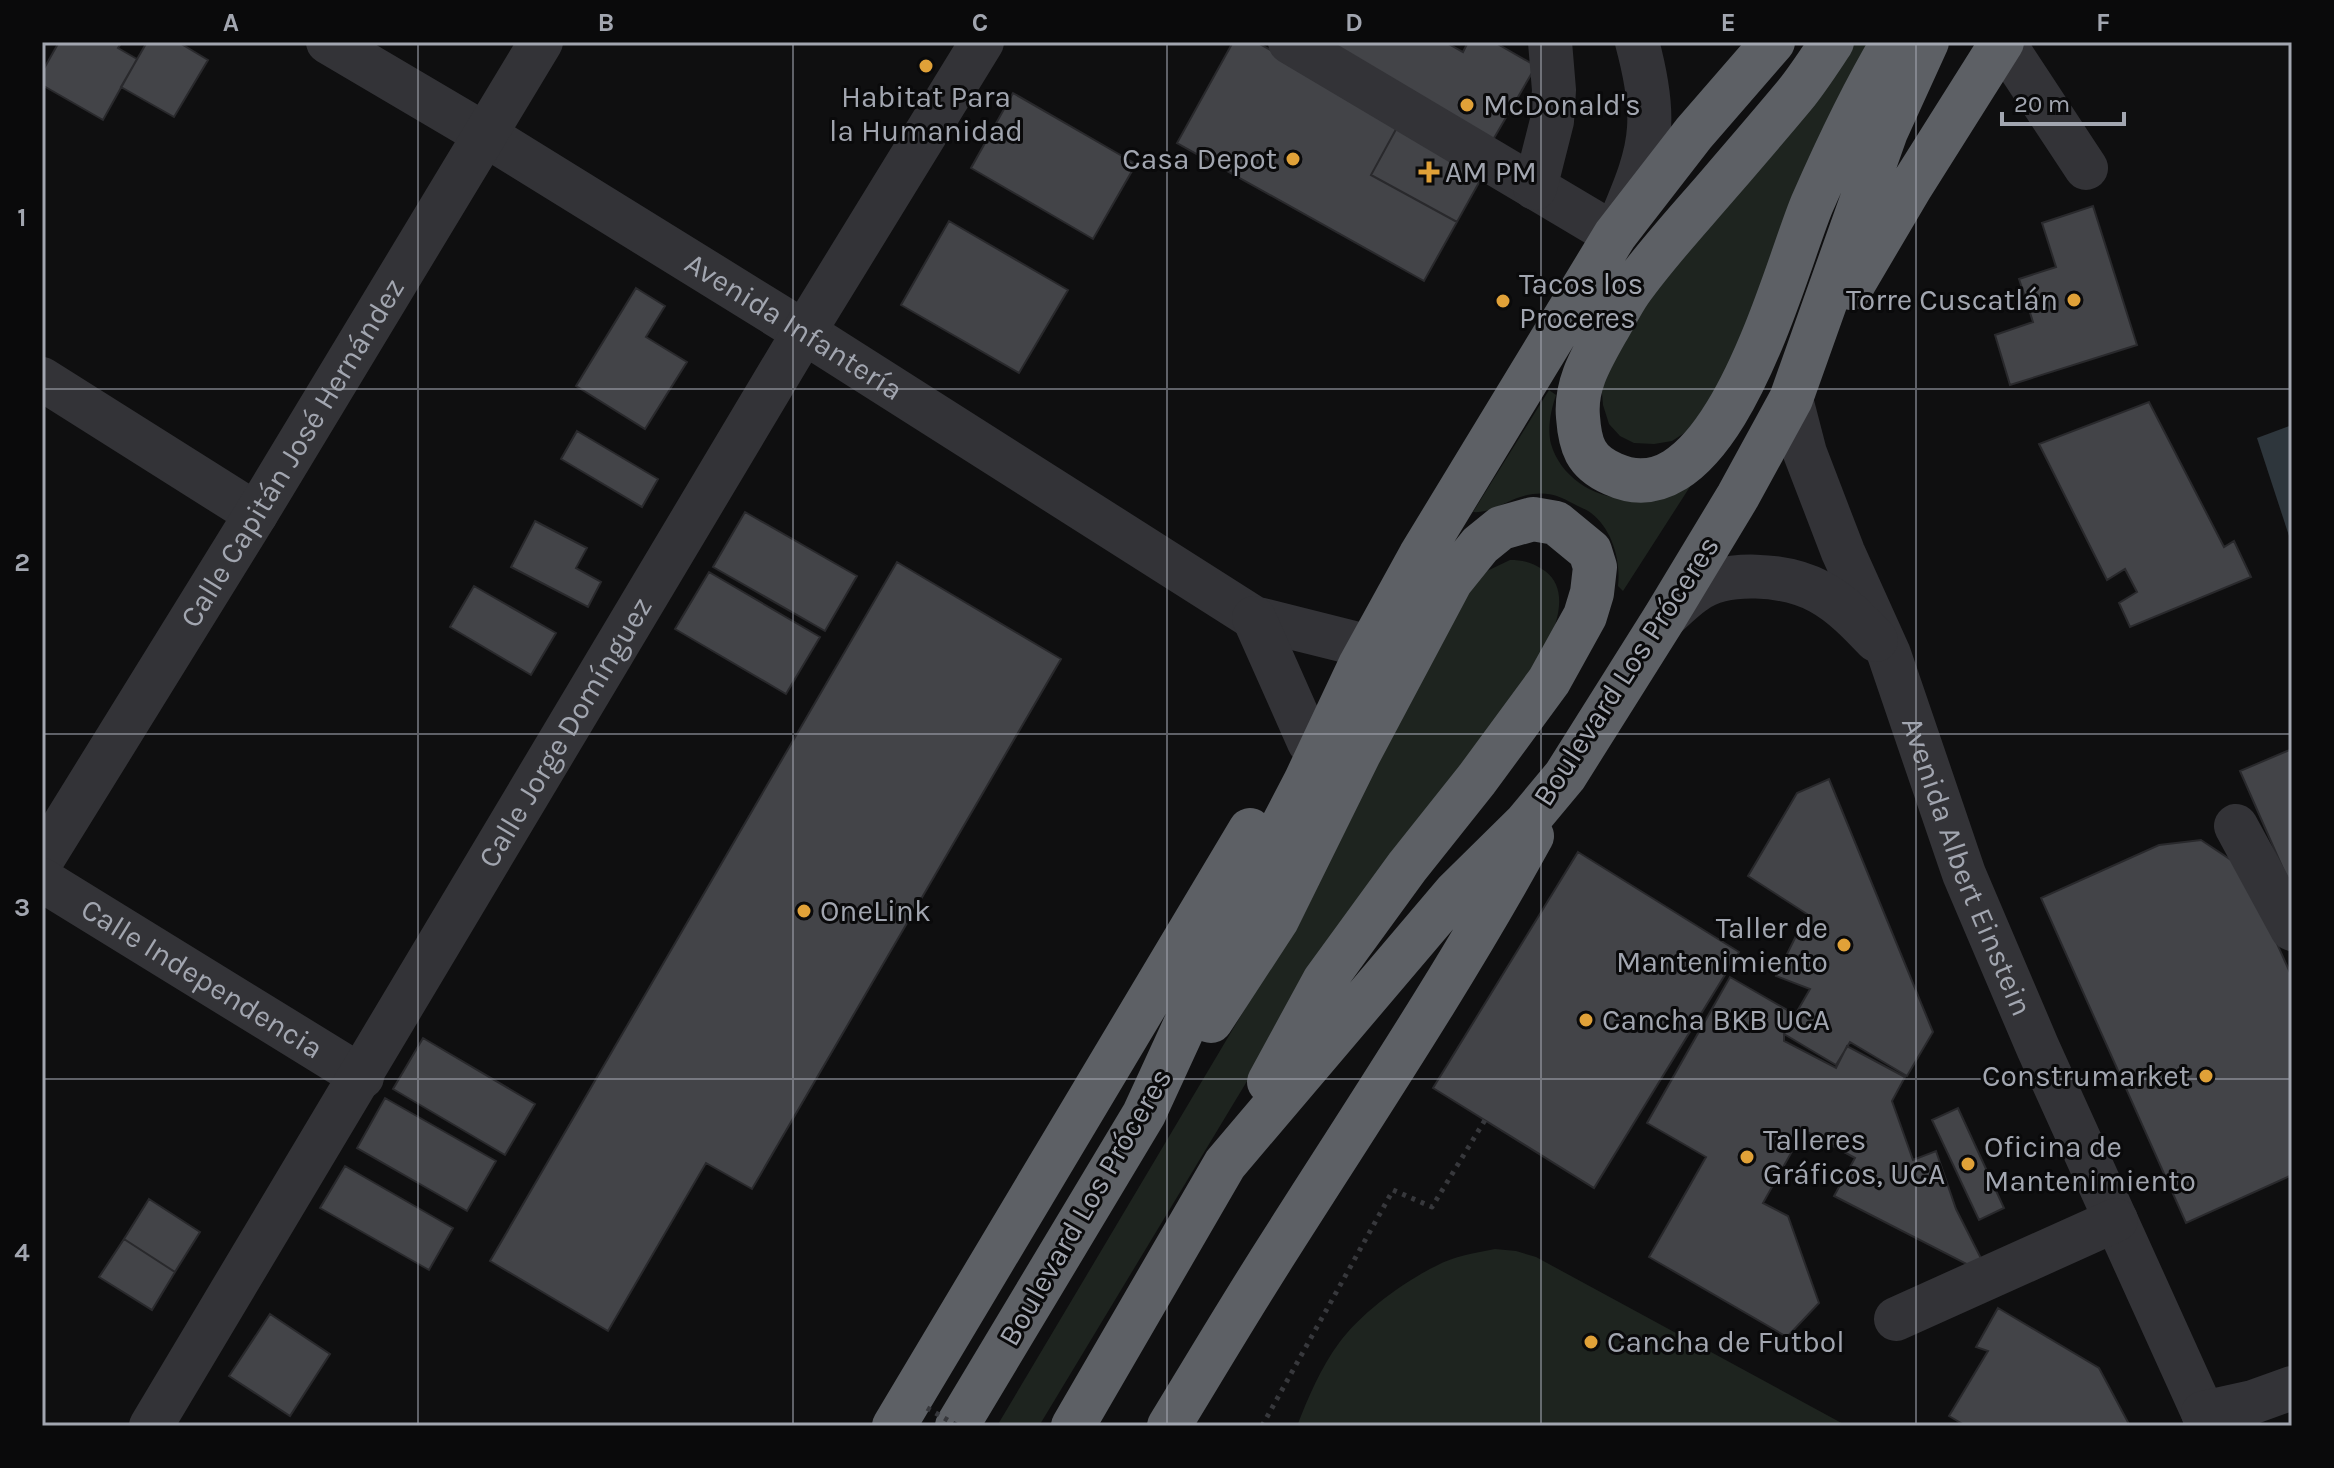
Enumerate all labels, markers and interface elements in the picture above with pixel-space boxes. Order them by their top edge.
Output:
text: A [223,7,239,38]
text: B [598,7,614,38]
text: C [972,7,988,38]
text: D [1345,7,1363,38]
text: E [1720,7,1736,38]
text: F [2096,7,2110,38]
marker: Habitat Para la Humanidad [917,57,935,75]
scale bar [2002,76,2124,126]
place label: Habitat Para la Humanidad [829,79,1023,149]
place label: McDonald's [1483,87,1641,123]
text: 20 m [2014,90,2070,118]
marker: McDonald's [1458,96,1476,114]
place label: Casa Depot [1122,141,1277,177]
marker: Casa Depot [1284,150,1302,168]
place label: AM PM [1445,154,1537,190]
marker: AM PM [1420,163,1438,181]
text: 1 [17,202,27,233]
street label: Avenida Infantería [679,245,910,408]
place label: Tacos los Proceres [1519,266,1643,336]
street label: Calle Capitán José Hernández [172,272,412,634]
place label: Torre Cuscatlán [1846,282,2058,318]
marker: Torre Cuscatlán [2065,291,2083,309]
marker: Tacos los Proceres [1494,292,1512,310]
street label: Boulevard Los Próceres [1525,529,1727,813]
text: 2 [14,547,30,578]
street label: Calle Jorge Domínguez [471,590,660,874]
street label: Avenida Albert Einstein [1894,712,2040,1021]
street label: Calle Independencia [75,891,330,1067]
text: 3 [14,892,30,923]
place label: OneLink [820,893,931,929]
marker: OneLink [795,902,813,920]
place label: Taller de Mantenimiento [1616,910,1828,980]
marker: Taller de Mantenimiento [1835,936,1853,954]
place label: Cancha BKB UCA [1602,1002,1830,1038]
marker: Cancha BKB UCA [1577,1011,1595,1029]
place label: Construmarket [1982,1058,2190,1094]
street label: Boulevard Los Próceres [991,1062,1179,1352]
marker: Construmarket [2197,1067,2215,1085]
place label: Talleres Gráficos, UCA [1763,1122,1945,1192]
place label: Oficina de Mantenimiento [1984,1129,2196,1199]
marker: Talleres Gráficos, UCA [1738,1148,1756,1166]
marker: Oficina de Mantenimiento [1959,1155,1977,1173]
text: 4 [14,1237,30,1268]
place label: Cancha de Futbol [1607,1324,1845,1360]
marker: Cancha de Futbol [1582,1333,1600,1351]

